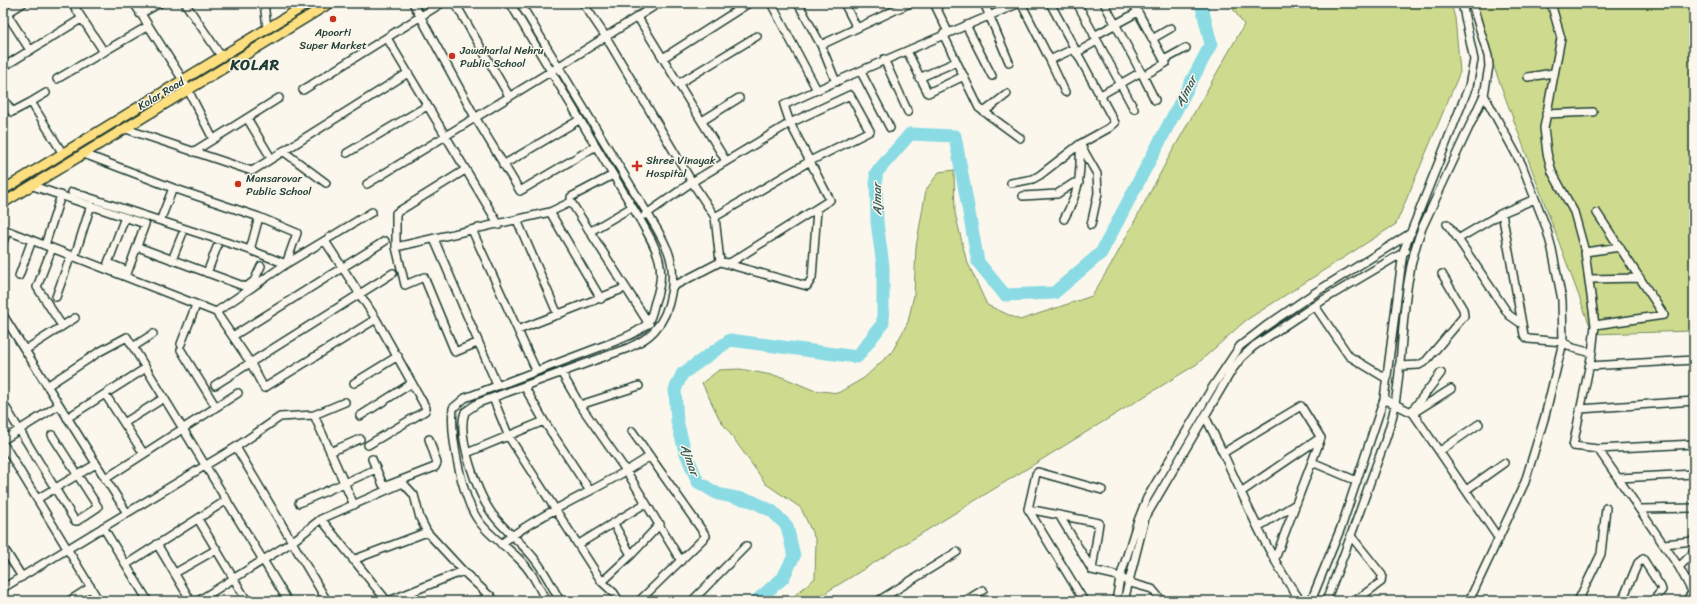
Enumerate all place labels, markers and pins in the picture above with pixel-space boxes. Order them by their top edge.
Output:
marker: Apoorti Super Market [328,14,338,24]
place label: Apoorti Super Market [299,23,367,55]
place label: Jawaharlal Nehru Public School [459,41,544,73]
marker: Jawaharlal Nehru Public School [447,51,457,61]
place label: Shree Vinayak Hospital [646,151,716,183]
marker: Shree Vinayak Hospital [631,160,643,172]
place label: Mansarovar Public School [246,169,312,201]
marker: Mansarovar Public School [233,179,243,189]

